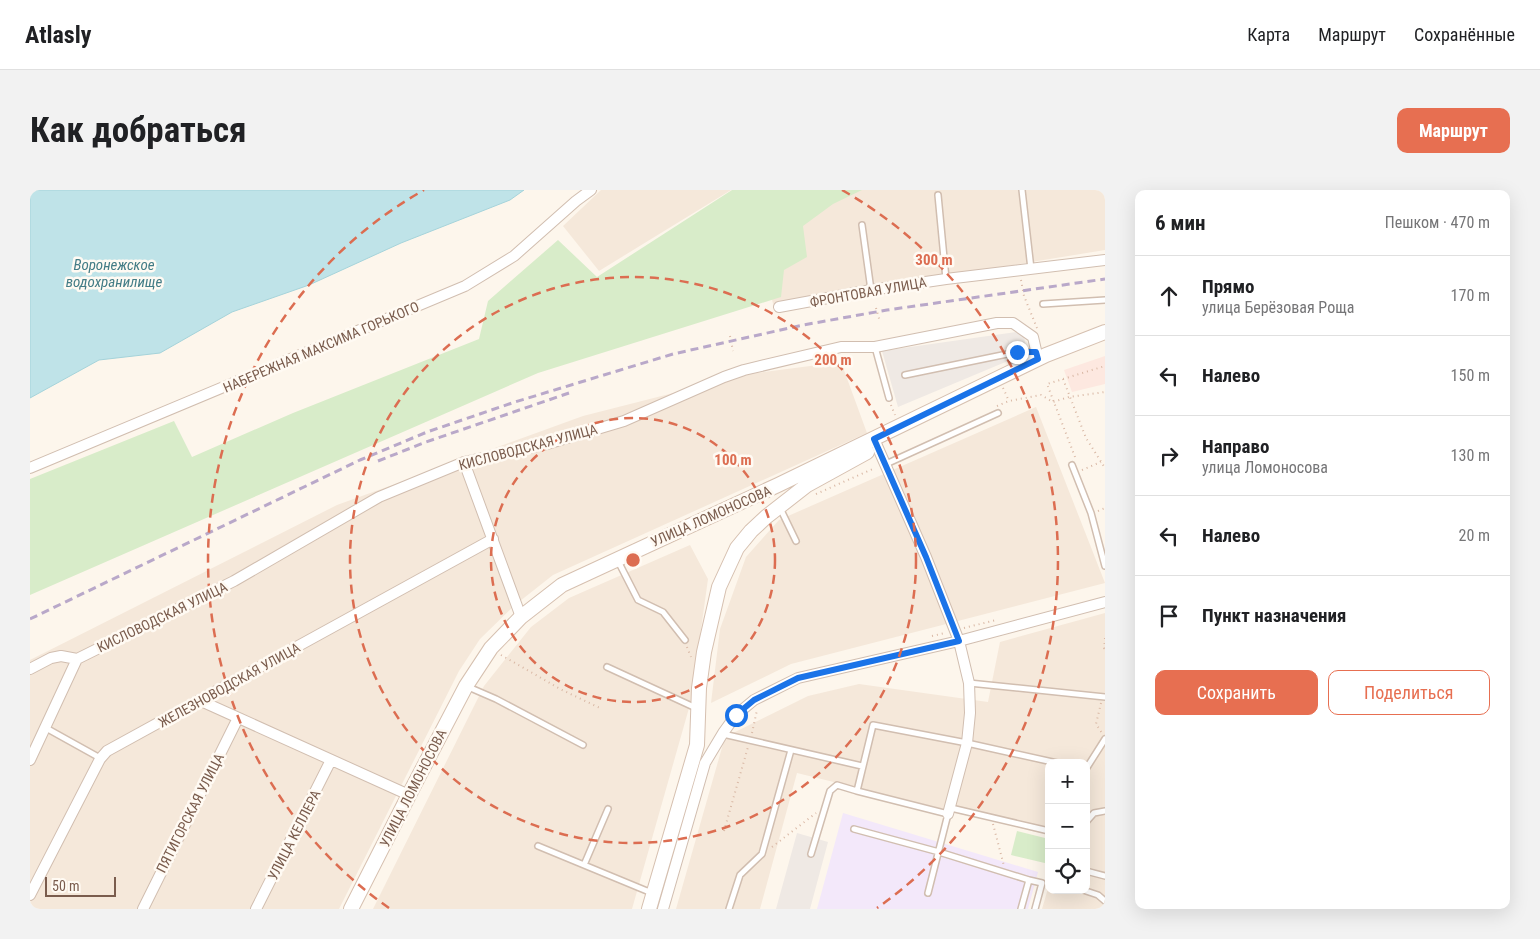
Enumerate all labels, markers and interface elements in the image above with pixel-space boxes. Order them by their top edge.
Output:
text: Atlasly [25,21,91,49]
text: Карта [1247,24,1290,45]
text: Маршрут [1318,24,1386,45]
text: Сохранённые [1414,24,1515,45]
button: Маршрут [1397,108,1510,153]
text: Как добраться [30,110,246,151]
text: 6 мин [1155,211,1205,235]
text: Пешком · 470 m [1385,213,1490,232]
text: 300 m [915,251,953,269]
water label: Воронежское водохранилище [66,256,163,291]
street label: ФРОНТОВАЯ УЛИЦА [808,274,928,310]
text: Прямо [1202,275,1255,298]
icon: ahead [1155,282,1183,310]
text: 170 m [1451,286,1490,305]
street label: НАБЕРЕЖНАЯ МАКСИМА ГОРЬКОГО [221,298,421,396]
text: улица Берёзовая Роща [1202,298,1354,317]
route end [1006,341,1029,364]
text: 200 m [814,351,852,369]
icon: left [1155,362,1183,390]
text: Налево [1202,364,1260,387]
text: 150 m [1451,366,1490,385]
street label: КИСЛОВОДСКАЯ УЛИЦА [457,421,599,473]
text: Направо [1202,435,1269,458]
icon: right [1155,442,1183,470]
text: 130 m [1451,446,1490,465]
text: 100 m [714,451,752,469]
text: улица Ломоносова [1202,458,1328,477]
street label: УЛИЦА ЛОМОНОСОВА [648,482,774,550]
icon: left [1155,522,1183,550]
text: Налево [1202,524,1260,547]
text: 20 m [1458,526,1490,545]
centre of rings [624,551,642,569]
street label: КИСЛОВОДСКАЯ УЛИЦА [94,578,230,656]
icon: arrive [1155,602,1183,630]
text: Пункт назначения [1202,604,1346,627]
street label: ЖЕЛЕЗНОВОДСКАЯ УЛИЦА [155,639,303,731]
button: Сохранить [1155,670,1318,715]
button: Поделиться [1328,670,1490,715]
route start [725,704,748,727]
street label: УЛИЦА ЛОМОНОСОВА [376,726,450,850]
street label: ПЯТИГОРСКАЯ УЛИЦА [153,751,227,875]
map controls [1045,759,1090,894]
button: + [1045,759,1090,804]
street label: УЛИЦА КЕЛЛЕРА [264,787,324,883]
button: − [1045,804,1090,849]
button: locate [1045,849,1090,894]
scale bar [45,874,116,897]
text: 50 m [52,878,80,894]

